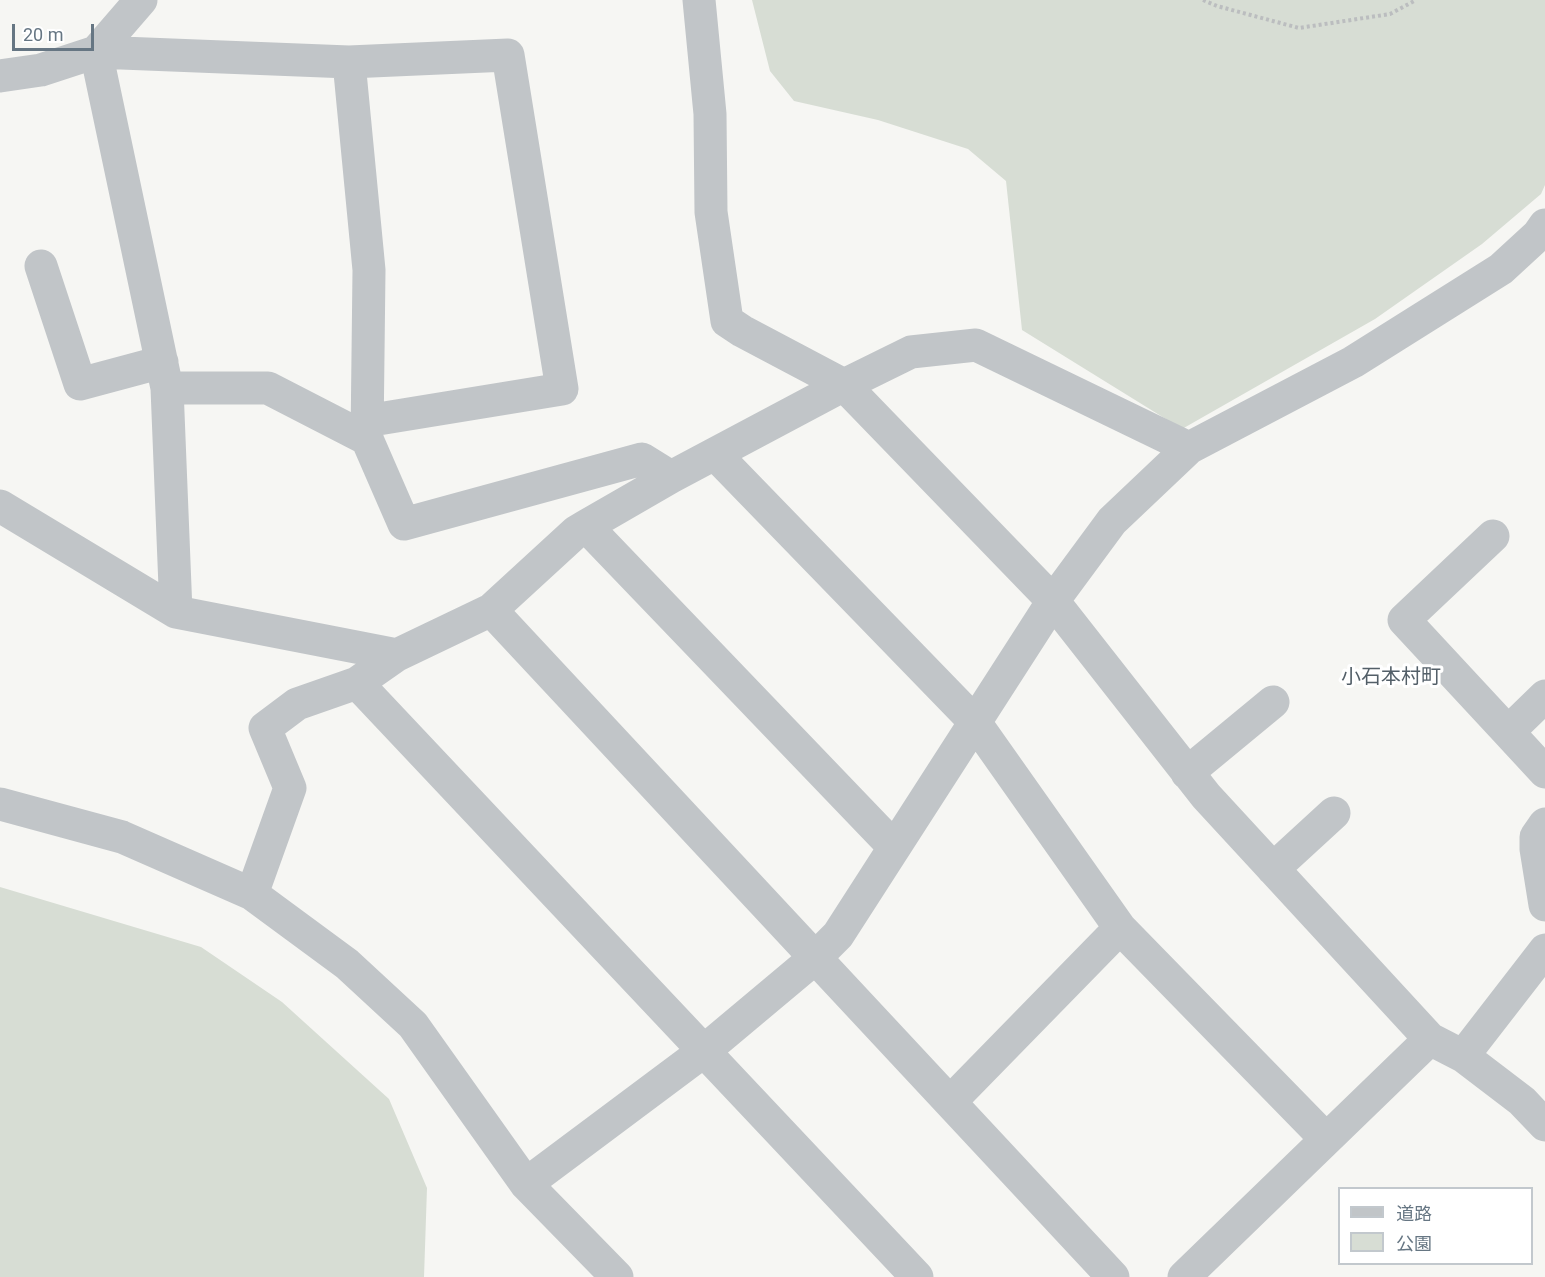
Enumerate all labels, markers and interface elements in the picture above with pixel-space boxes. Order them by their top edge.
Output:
scale bar [15,12,98,50]
text: 20 m [23,24,63,45]
district label: 小石本村町 [1341,666,1441,690]
legend [1338,1187,1533,1265]
text: 道路 [1396,1203,1432,1224]
text: 公園 [1396,1233,1432,1254]

